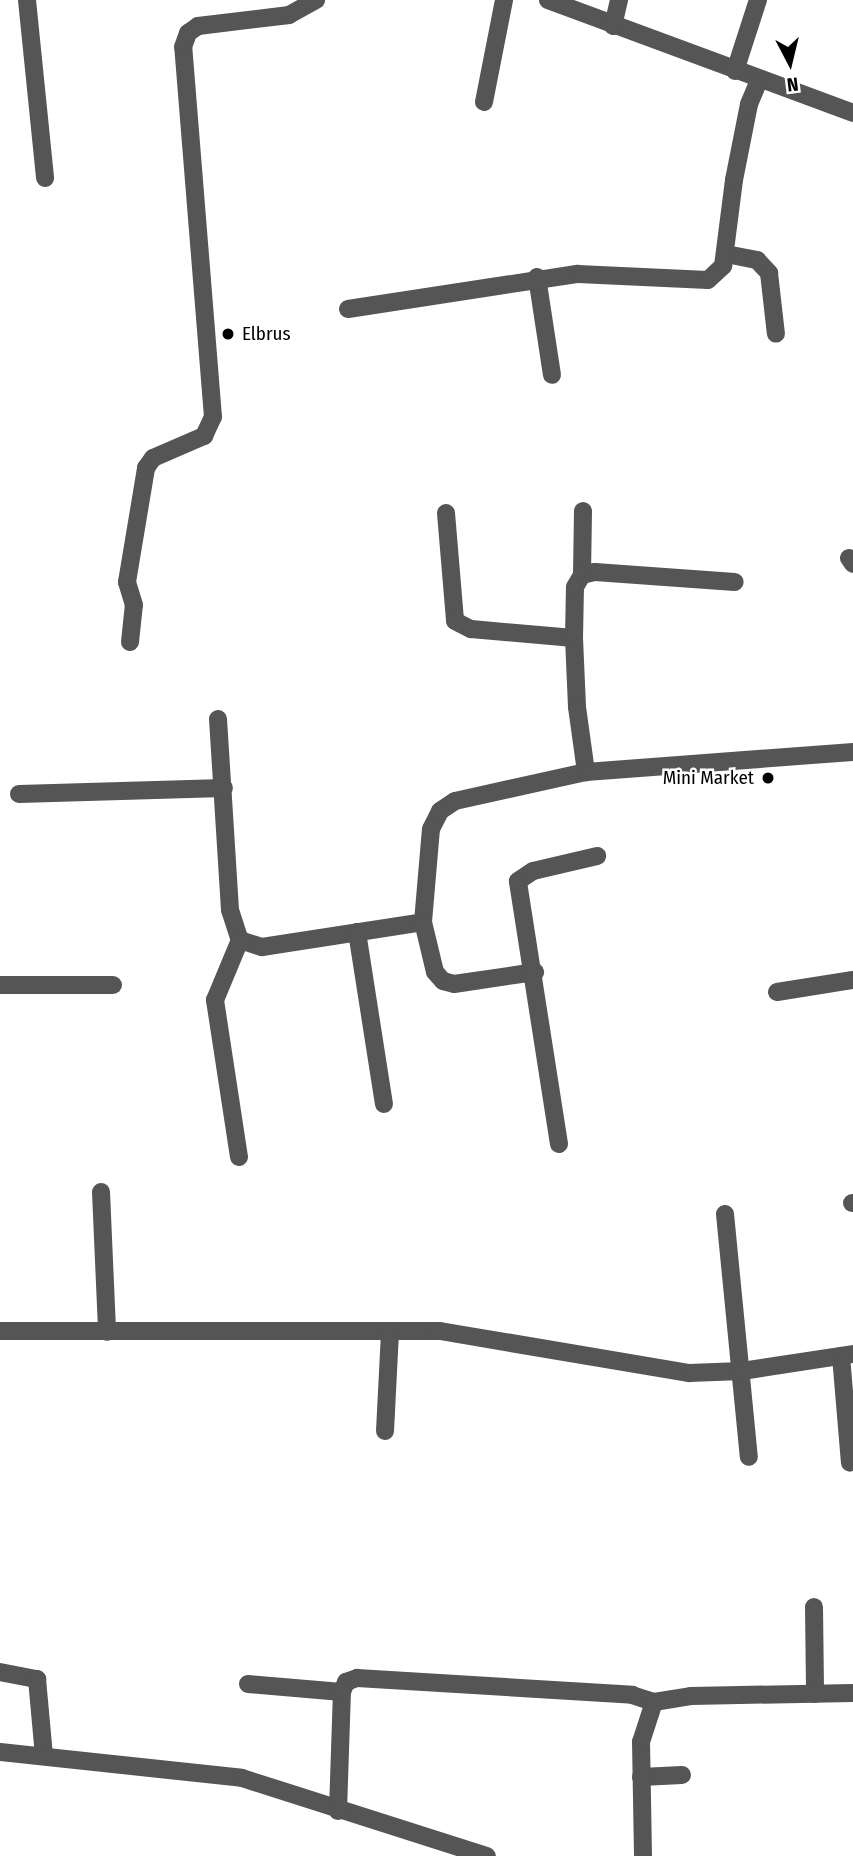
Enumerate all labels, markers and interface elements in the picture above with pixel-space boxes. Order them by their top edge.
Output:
north arrow [755,28,825,98]
text: N [786,72,800,96]
place label: Elbrus [242,323,291,345]
marker: Elbrus [220,326,236,342]
place label: Mini Market [663,767,754,789]
marker: Mini Market [760,770,776,786]

